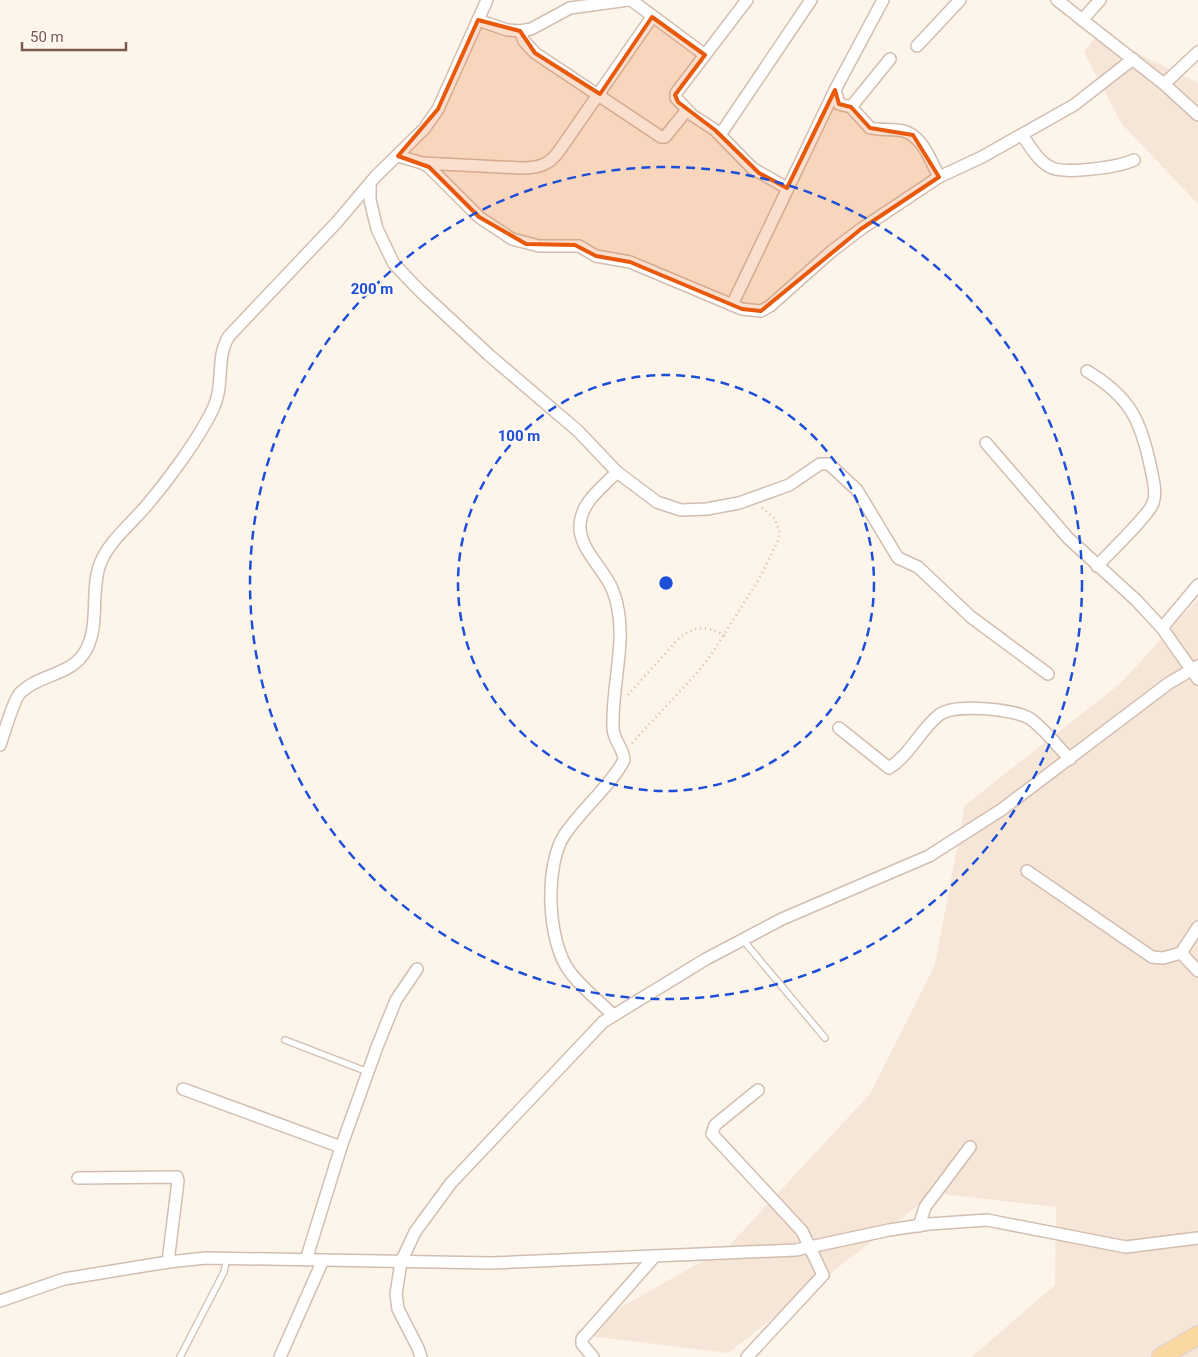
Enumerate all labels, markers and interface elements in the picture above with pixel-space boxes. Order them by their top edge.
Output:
scale bar [22,20,126,52]
text: 50 m [30,28,64,46]
text: 200 m [351,280,393,298]
text: 100 m [498,427,540,445]
centre of rings [657,574,675,592]

